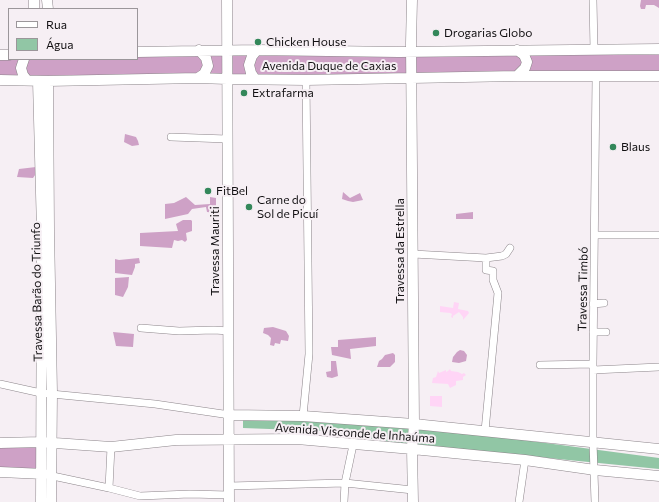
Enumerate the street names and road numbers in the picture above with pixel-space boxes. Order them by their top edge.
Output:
street label: Avenida Duque de Caxias [262,59,396,73]
street label: Travessa da Estrella [393,198,407,304]
street label: Travessa Mauriti [208,206,222,296]
street label: Travessa Barão do Triunfo [29,222,45,362]
street label: Travessa Timbó [575,246,591,332]
street label: Avenida Visconde de Inhaúma [275,420,435,446]

